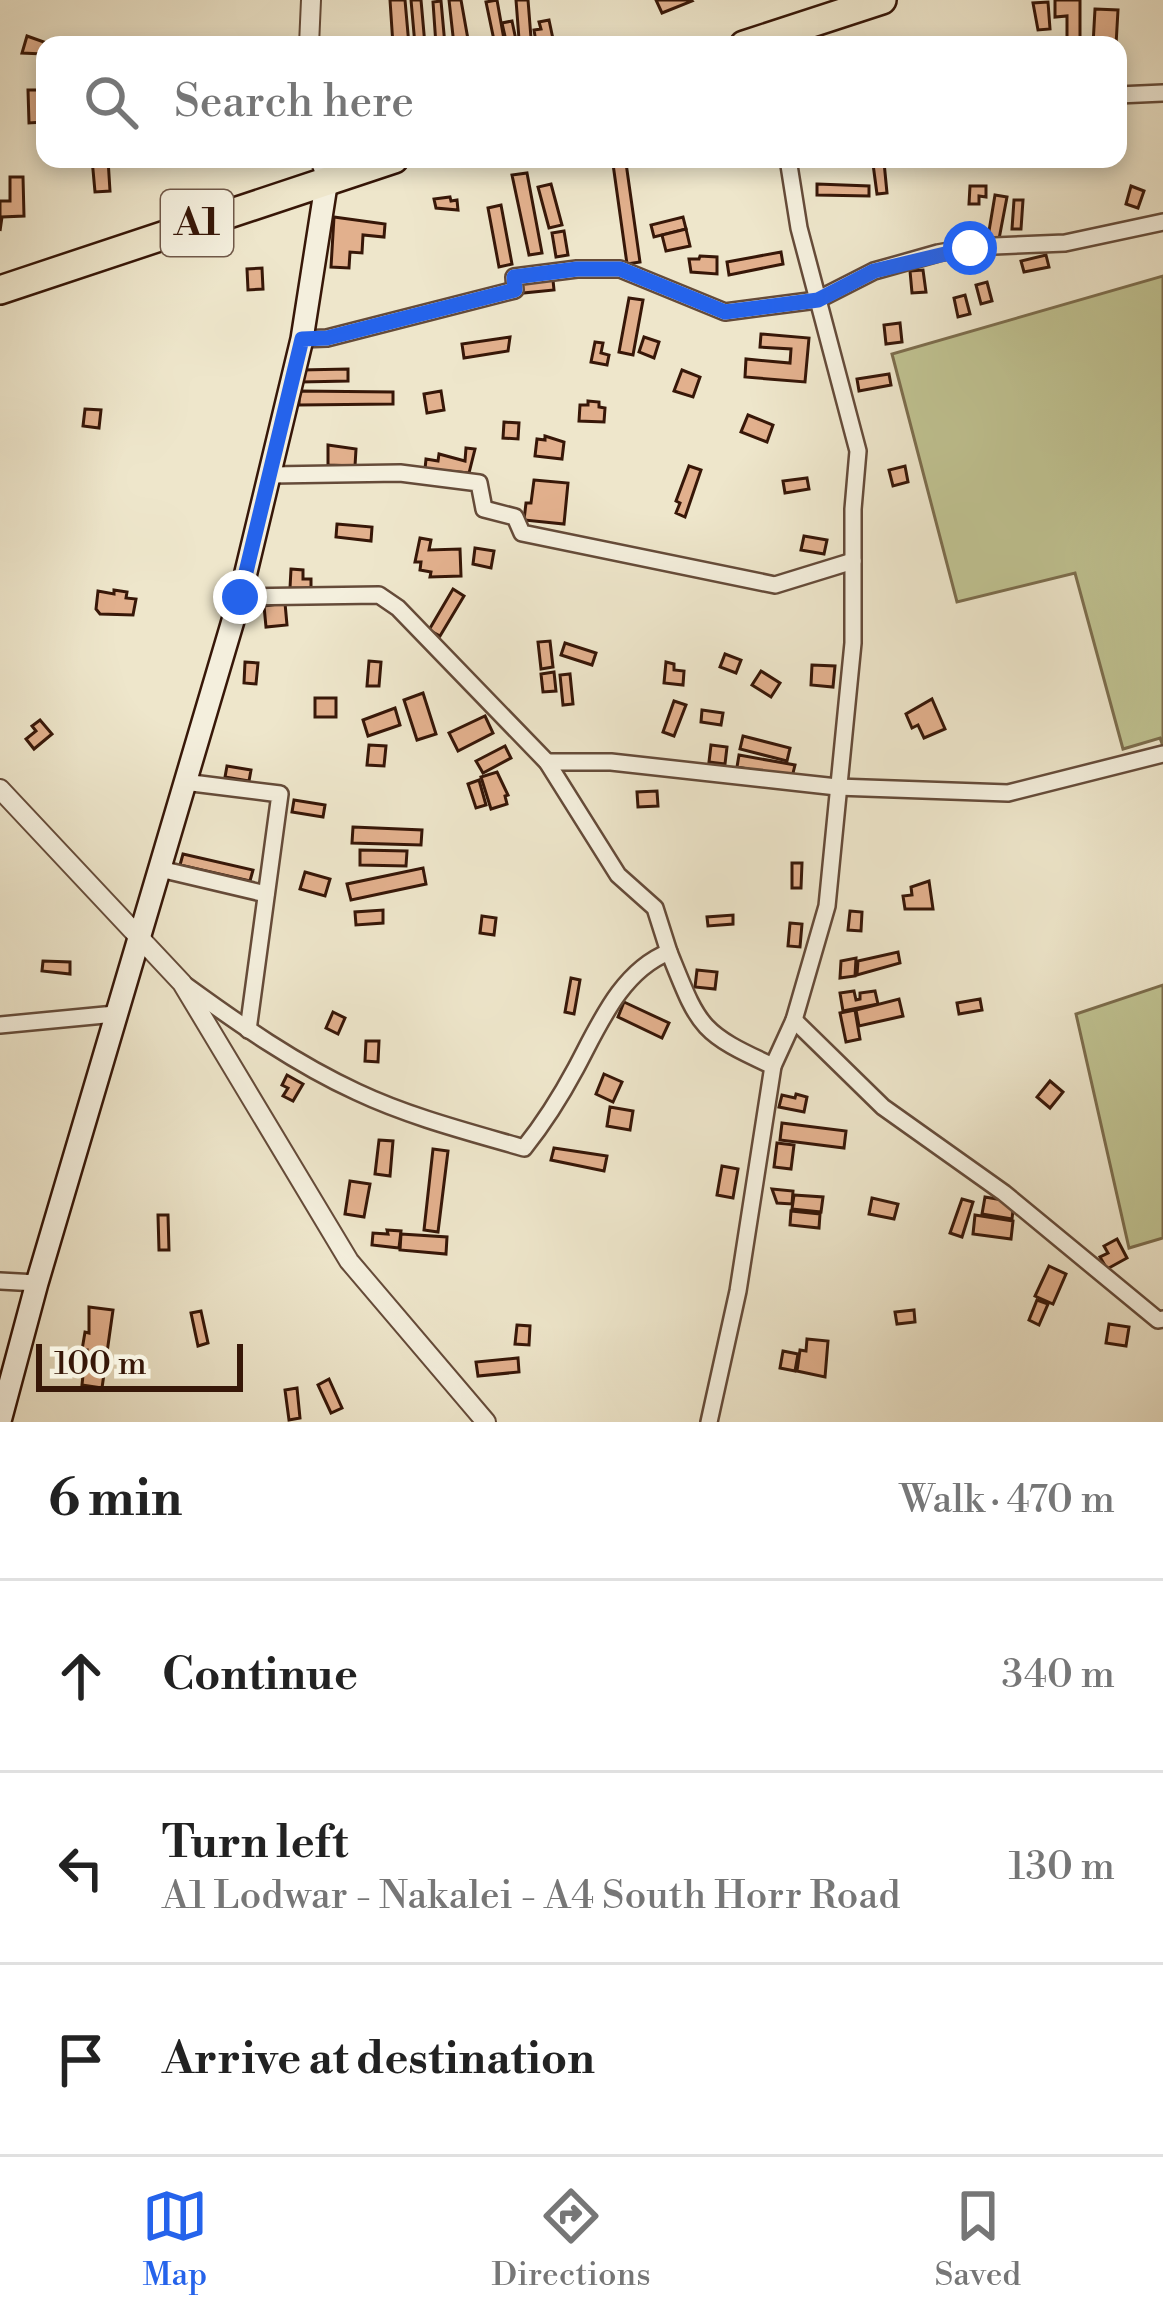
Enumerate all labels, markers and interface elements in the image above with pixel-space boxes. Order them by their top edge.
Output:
search box [36,36,1127,168]
icon: search [78,69,144,135]
text: Search here [174,74,414,131]
road number: A1 [161,190,233,256]
route start [943,221,997,275]
route end [213,570,267,624]
scale bar [36,1338,243,1391]
text: 100 m [54,1344,147,1385]
text: 6 min [48,1468,182,1532]
text: Walk · 470 m [900,1476,1115,1525]
icon: ahead [48,1643,114,1709]
text: Continue [162,1647,358,1704]
text: 340 m [1002,1651,1115,1700]
text: Turn left [162,1815,348,1872]
icon: left [48,1835,114,1901]
text: 130 m [1009,1843,1115,1892]
text: A1 Lodwar - Nakalei - A4 South Horr Road [162,1872,900,1921]
icon: arrive [48,2027,114,2093]
text: Arrive at destination [162,2031,595,2088]
tab: Map [142,2183,208,2296]
tab: Directions [492,2183,651,2296]
tab: Saved [934,2183,1021,2296]

